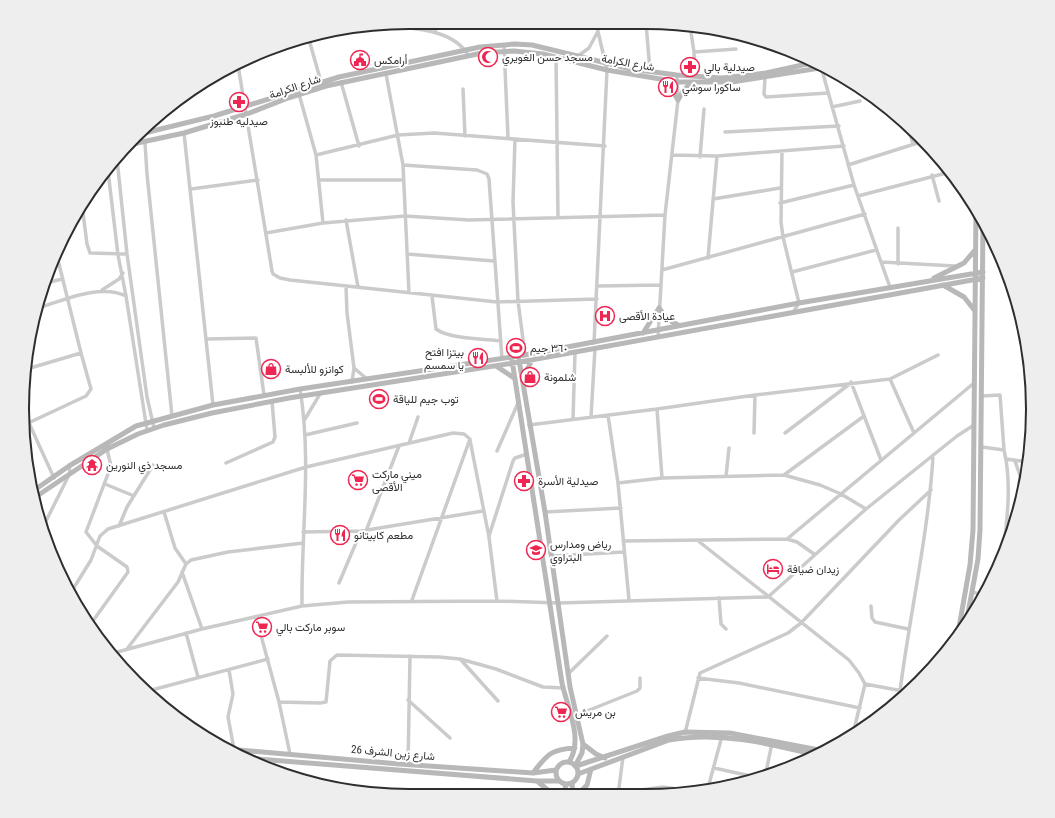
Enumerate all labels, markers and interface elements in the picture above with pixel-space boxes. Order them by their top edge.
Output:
mosque icon: مسجد حسن الغويري [477,46,499,68]
public building icon: أرامكس [349,49,371,71]
place label: مسجد حسن الغويري [502,51,593,67]
street label: شارع الكرامة [600,52,656,75]
place label: أرامكس [374,54,408,67]
pharmacy icon: صيدلية بالي [679,56,701,78]
place label: صيدلية بالي [704,61,755,77]
street label: شارع الكرامة [268,72,323,103]
restaurant icon: ساكورا سوشي [657,76,679,98]
place label: ساكورا سوشي [682,81,741,97]
pharmacy icon: صيدليه طنبوز [228,91,250,113]
place label: صيدليه طنبوز [209,115,268,128]
hospital icon: عيادة الأقصى [594,305,616,327]
place label: عيادة الأقصى [619,310,675,323]
sports icon: ٣٦٠ جيم [505,337,527,359]
place label: ٣٦٠ جيم [530,342,568,356]
place label: بيتزا افتح يا سمسم [424,346,464,373]
restaurant icon: بيتزا افتح يا سمسم [467,347,489,369]
shop icon: كوانزو للألبسة [260,358,282,380]
place label: كوانزو للألبسة [285,363,344,376]
shop icon: شلمونة [519,366,541,388]
place label: شلمونة [544,371,577,384]
sports icon: توب جيم للياقة [368,388,390,410]
place label: توب جيم للياقة [393,393,459,407]
temple icon: مسجد ذي النورين [81,454,103,476]
place label: مسجد ذي النورين [106,459,183,475]
place label: ميني ماركت الأقصى [372,468,422,494]
supermarket icon: ميني ماركت الأقصى [347,469,369,491]
pharmacy icon: صيدلية الأسرة [513,470,535,492]
place label: صيدلية الأسرة [538,475,598,488]
restaurant icon: مطعم كابيتانو [329,524,351,546]
place label: مطعم كابيتانو [354,529,413,543]
place label: رياض ومدارس البتراوي [550,538,612,567]
school or university icon: رياض ومدارس البتراوي [525,539,547,561]
hotel icon: زيدان ضيافة [762,558,784,580]
place label: زيدان ضيافة [787,563,840,576]
supermarket icon: سوبر ماركت بالي [251,616,273,638]
place label: سوبر ماركت بالي [276,621,345,637]
supermarket icon: بن مريش [550,701,572,723]
place label: بن مريش [575,706,616,719]
street label: شارع زين الشرف 26 [350,743,436,764]

